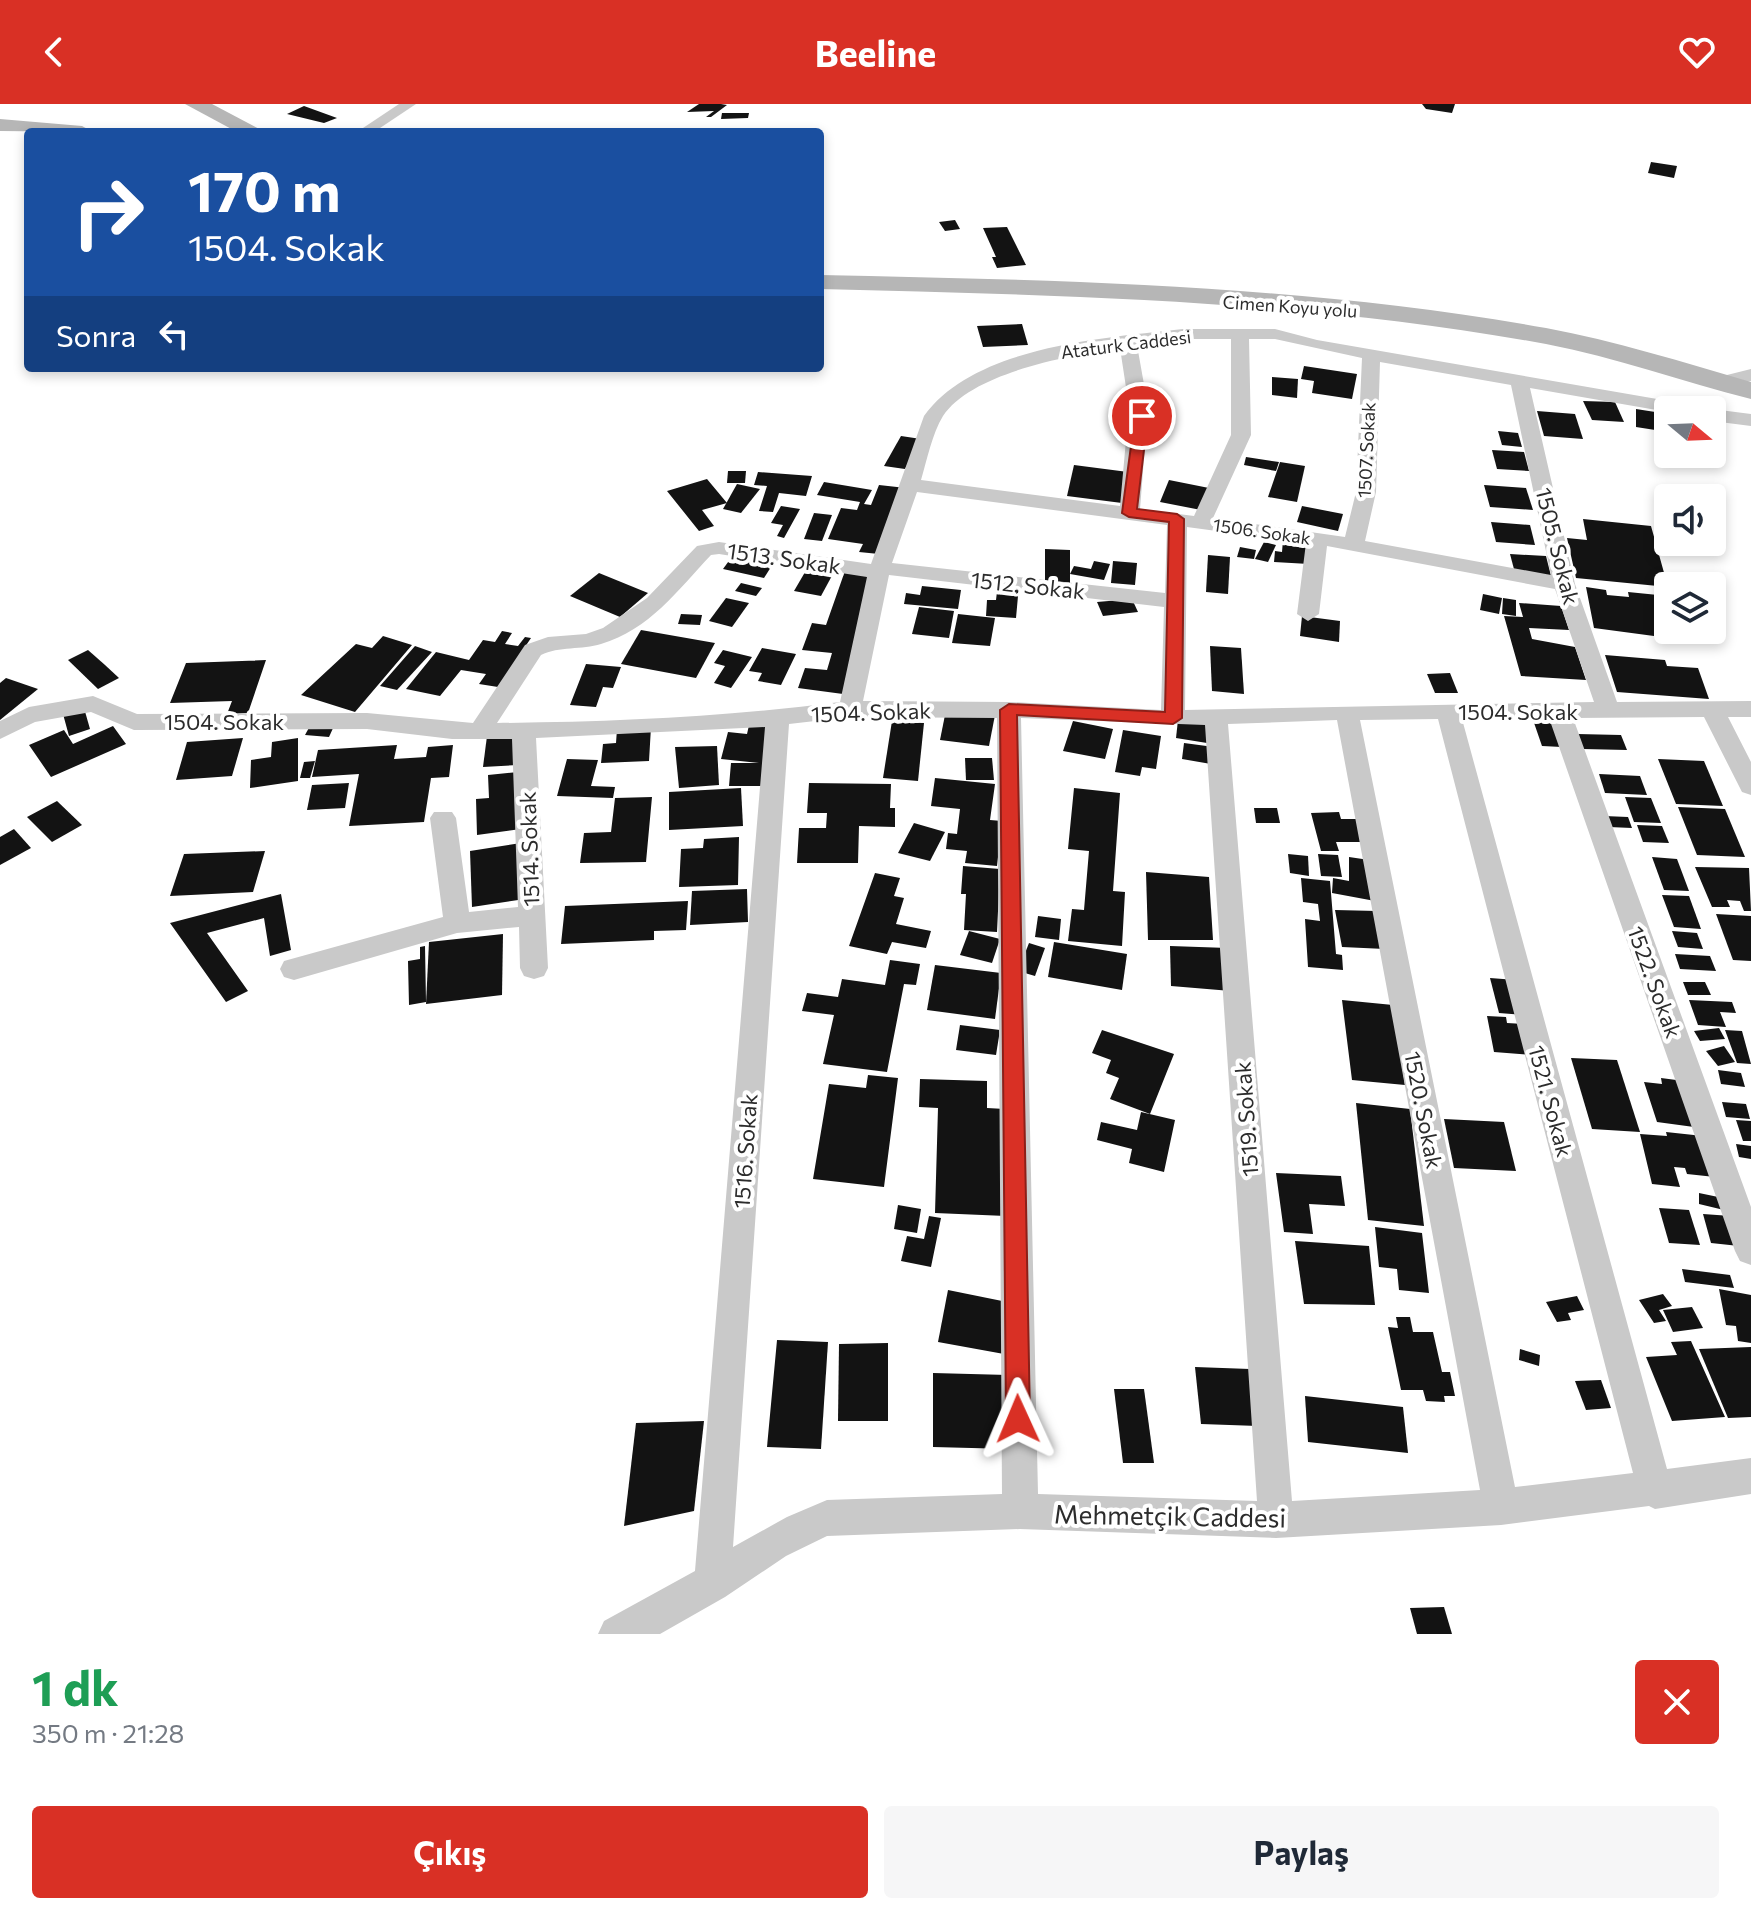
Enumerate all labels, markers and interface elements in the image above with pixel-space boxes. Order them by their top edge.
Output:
icon: back [32,30,76,74]
text: Beeline [815,30,936,74]
icon: heart [1675,30,1719,74]
text: 170 m [188,155,341,224]
icon: right [56,160,160,264]
text: 1504. Sokak [188,224,385,268]
street label: Cimen Koyu yolu [1222,290,1358,322]
icon: left [152,312,196,356]
text: Sonra [56,316,136,353]
street label: Ataturk Caddesi [1060,325,1192,363]
pin [1108,382,1176,450]
icon: arrive [1120,394,1164,438]
north arrow [1654,396,1726,468]
map controls [1654,396,1726,644]
street label: 1507. Sokak [1353,401,1380,498]
button: sound [1654,484,1726,556]
street label: 1505. Sokak [1530,485,1586,607]
street label: 1506. Sokak [1212,513,1312,549]
street label: 1513. Sokak [725,537,843,579]
street label: 1512. Sokak [970,566,1086,604]
button: layers [1654,572,1726,644]
street label: 1504. Sokak [810,696,932,728]
street label: 1504. Sokak [1458,698,1578,725]
street label: 1504. Sokak [164,708,284,735]
street label: 1514. Sokak [513,791,545,907]
street label: 1522. Sokak [1622,922,1688,1042]
street label: 1521. Sokak [1523,1042,1579,1160]
street label: 1520. Sokak [1399,1049,1449,1171]
street label: 1519. Sokak [1229,1061,1263,1177]
street label: 1516. Sokak [728,1093,762,1209]
position arrow [976,1377,1060,1461]
street label: Mehmetçik Caddesi [1054,1497,1286,1533]
text: 1 dk [32,1657,119,1716]
button: close [1635,1660,1719,1744]
text: 350 m · 21:28 [32,1717,184,1748]
button: Çıkış [32,1806,868,1898]
button: Paylaş [884,1806,1719,1898]

